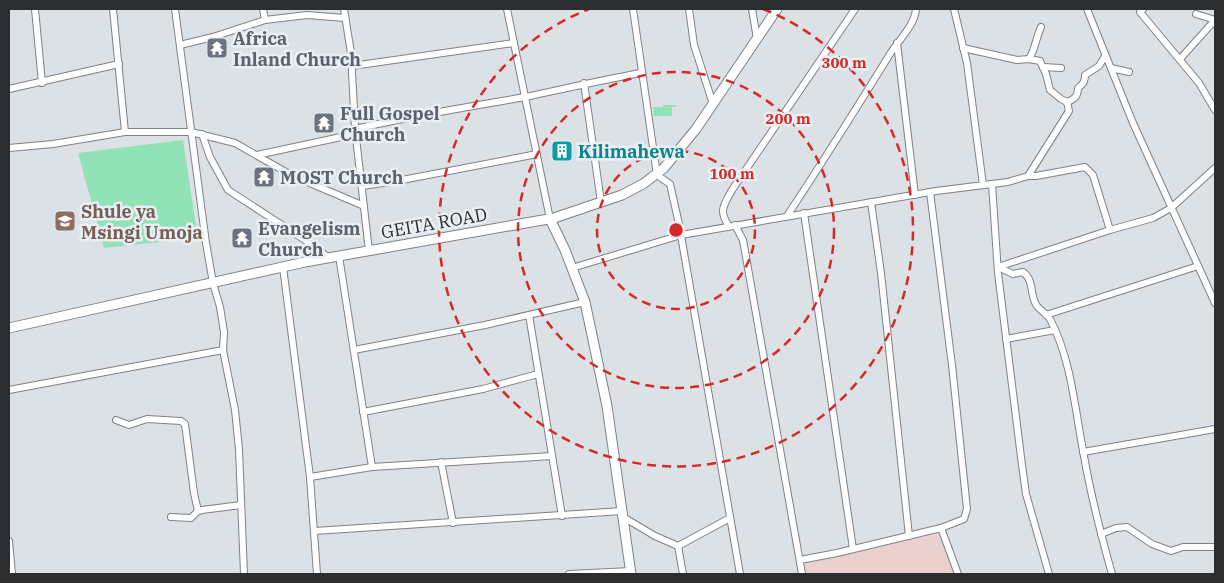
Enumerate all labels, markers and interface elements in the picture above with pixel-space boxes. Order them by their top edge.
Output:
place label: Africa Inland Church [233,27,361,71]
temple icon: Africa Inland Church [205,36,229,60]
text: 300 m [821,53,867,72]
place label: Full Gospel Church [340,102,440,146]
text: 200 m [765,109,811,128]
temple icon: Full Gospel Church [312,111,336,135]
building icon: Kilimahewa [550,139,574,163]
place label: Kilimahewa [578,140,685,163]
text: 100 m [709,164,755,183]
temple icon: MOST Church [252,165,276,189]
place label: MOST Church [280,166,404,189]
place label: Shule ya Msingi Umoja [81,200,203,244]
street label: GEITA ROAD [379,202,489,244]
school or university icon: Shule ya Msingi Umoja [53,209,77,233]
place label: Evangelism Church [258,217,361,261]
centre of rings [667,221,685,239]
temple icon: Evangelism Church [230,226,254,250]

